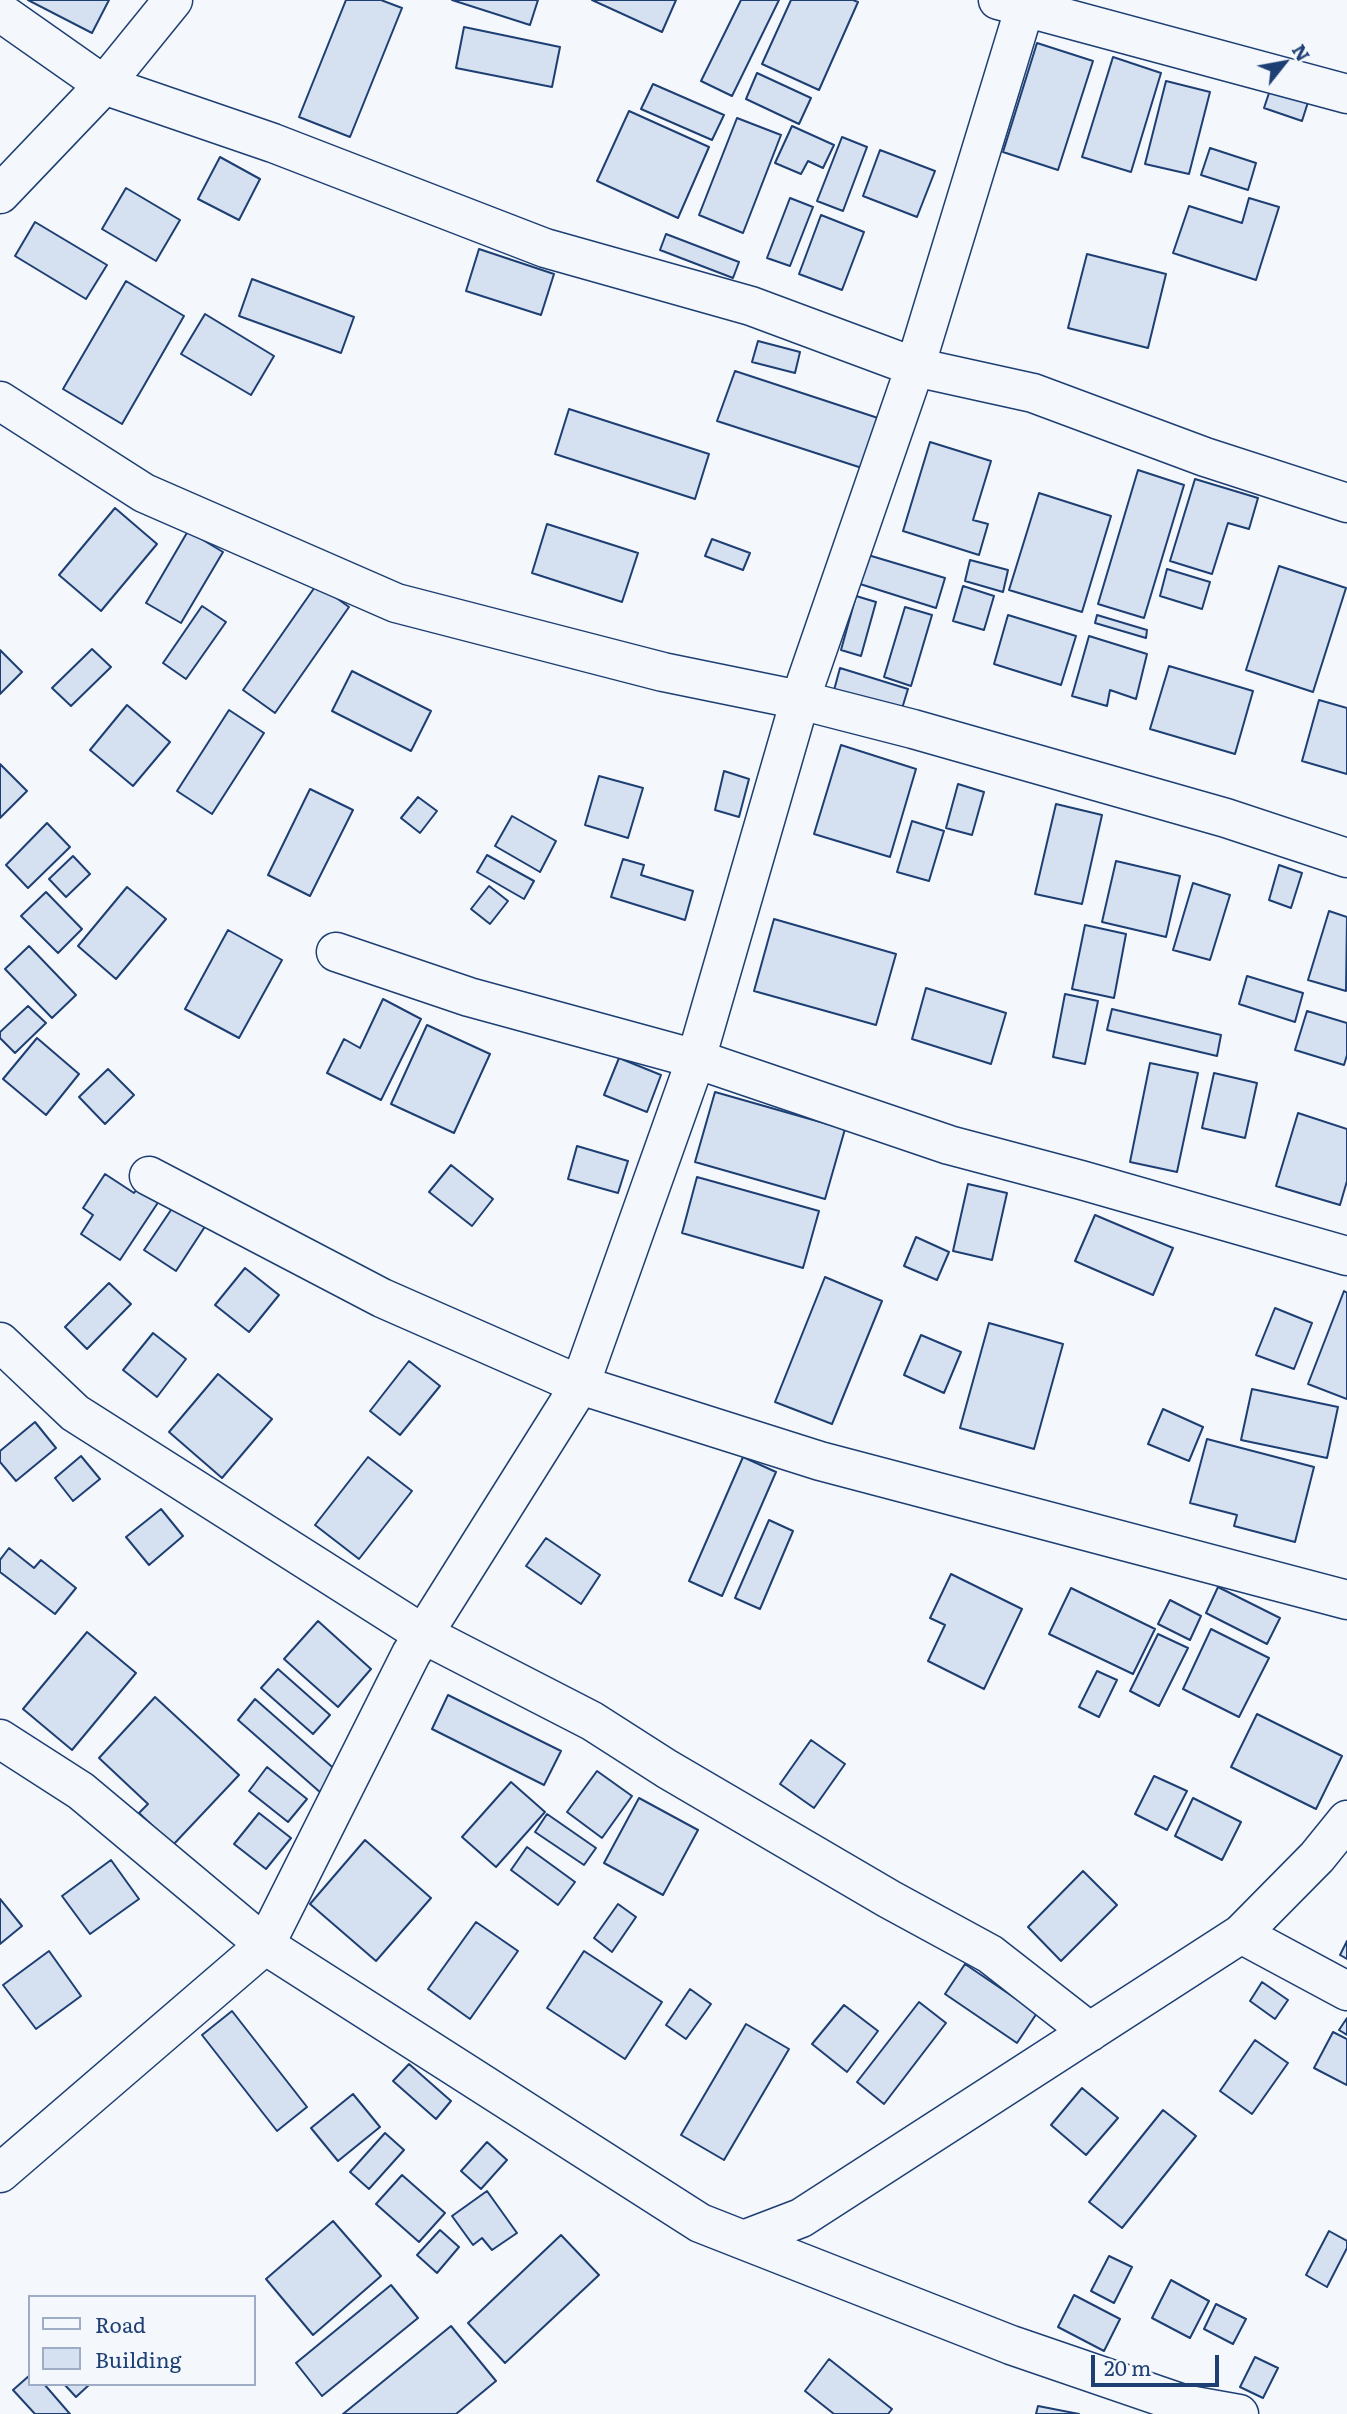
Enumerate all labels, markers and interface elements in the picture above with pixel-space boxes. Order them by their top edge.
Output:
north arrow [1249,28,1319,98]
text: N [1286,38,1318,66]
legend [28,2295,256,2386]
text: Road [95,2308,146,2339]
scale bar [1095,2340,1223,2384]
text: Building [95,2343,181,2374]
text: 20 m [1104,2351,1151,2382]

